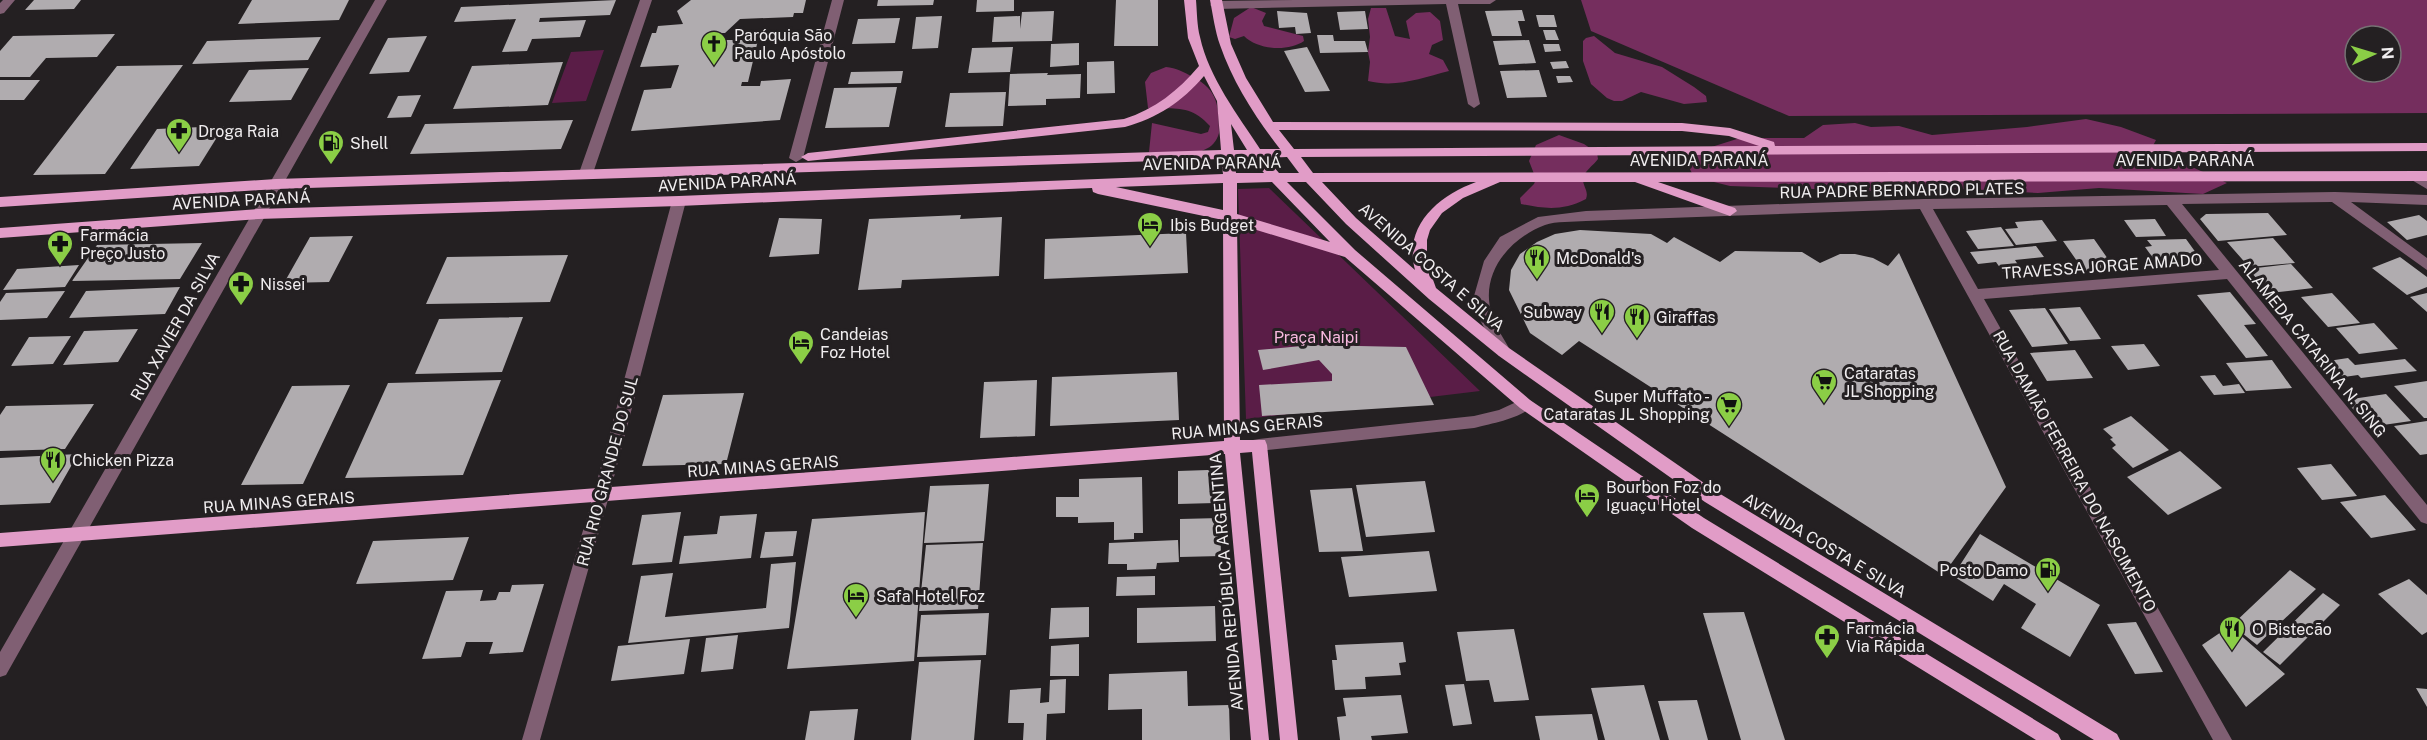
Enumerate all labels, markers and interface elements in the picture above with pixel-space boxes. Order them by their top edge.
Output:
north arrow [2343,24,2403,84]
place label: Paróquia São Paulo Apóstolo [734,26,846,63]
church icon: Paróquia São Paulo Apóstolo [699,29,729,67]
text: N [2378,46,2397,60]
pharmacy icon: Droga Raia [164,116,194,154]
place label: Droga Raia [198,122,279,141]
fuel station icon: Shell [316,128,346,166]
place label: Shell [350,134,389,153]
street label: AVENIDA PARANÁ [1629,150,1769,170]
street label: AVENIDA PARANÁ [2115,150,2255,170]
street label: AVENIDA PARANÁ [1142,152,1282,174]
street label: AVENIDA PARANÁ [657,168,797,196]
street label: RUA PADRE BERNARDO PLATES [1779,179,2025,202]
street label: AVENIDA PARANÁ [171,186,311,214]
street label: AVENIDA COSTA E SILVA [1355,199,1508,336]
hotel icon: Ibis Budget [1135,210,1165,248]
place label: Ibis Budget [1170,216,1254,235]
place label: Farmácia Preço Justo [80,226,165,263]
pharmacy icon: Farmácia Preço Justo [45,229,75,267]
restaurant icon: McDonald's [1522,243,1552,281]
street label: RUA XAVIER DA SILVA [127,249,224,404]
place label: McDonald's [1556,249,1642,268]
street label: TRAVESSA JORGE AMADO [2001,250,2203,283]
street label: ALAMEDA CATARINA N. SING [2235,255,2390,441]
pharmacy icon: Nissei [226,269,256,307]
place label: Nissei [260,275,305,294]
restaurant icon: Subway [1587,297,1617,335]
restaurant icon: Giraffas [1622,302,1652,340]
place label: Subway [1523,303,1582,322]
place label: Giraffas [1656,308,1716,327]
place label: Candeias Foz Hotel [820,325,891,362]
street label: RUA DAMIÃO FERREIRA DO NASCIMENTO [1989,327,2161,615]
hotel icon: Candeias Foz Hotel [786,328,816,366]
park label: Praça Naipi [1274,328,1358,347]
place label: Cataratas JL Shopping [1844,364,1935,401]
supermarket icon: Cataratas JL Shopping [1809,367,1839,405]
street label: RUA RIO GRANDE DO SUL [573,374,642,568]
place label: Super Muffato - Cataratas JL Shopping [1544,387,1710,424]
supermarket icon: Super Muffato - Cataratas JL Shopping [1714,390,1744,428]
street label: RUA MINAS GERAIS [1170,411,1324,444]
restaurant icon: Chicken Pizza [38,445,68,483]
place label: Chicken Pizza [72,451,174,470]
street label: RUA MINAS GERAIS [686,452,840,481]
street label: AVENIDA REPÚBLICA ARGENTINA [1205,452,1247,712]
place label: Bourbon Foz do Iguaçu Hotel [1606,478,1721,515]
hotel icon: Bourbon Foz do Iguaçu Hotel [1572,481,1602,519]
street label: RUA MINAS GERAIS [202,488,356,517]
street label: AVENIDA COSTA E SILVA [1740,489,1910,602]
fuel station icon: Posto Damo [2033,555,2063,593]
place label: Posto Damo [1939,561,2028,580]
hotel icon: Safa Hotel Foz [841,581,871,619]
place label: Safa Hotel Foz [876,587,985,606]
restaurant icon: O Bistecão [2217,614,2247,652]
place label: Farmácia Via Rápida [1846,619,1925,656]
place label: O Bistecão [2252,620,2332,639]
pharmacy icon: Farmácia Via Rápida [1812,622,1842,660]

